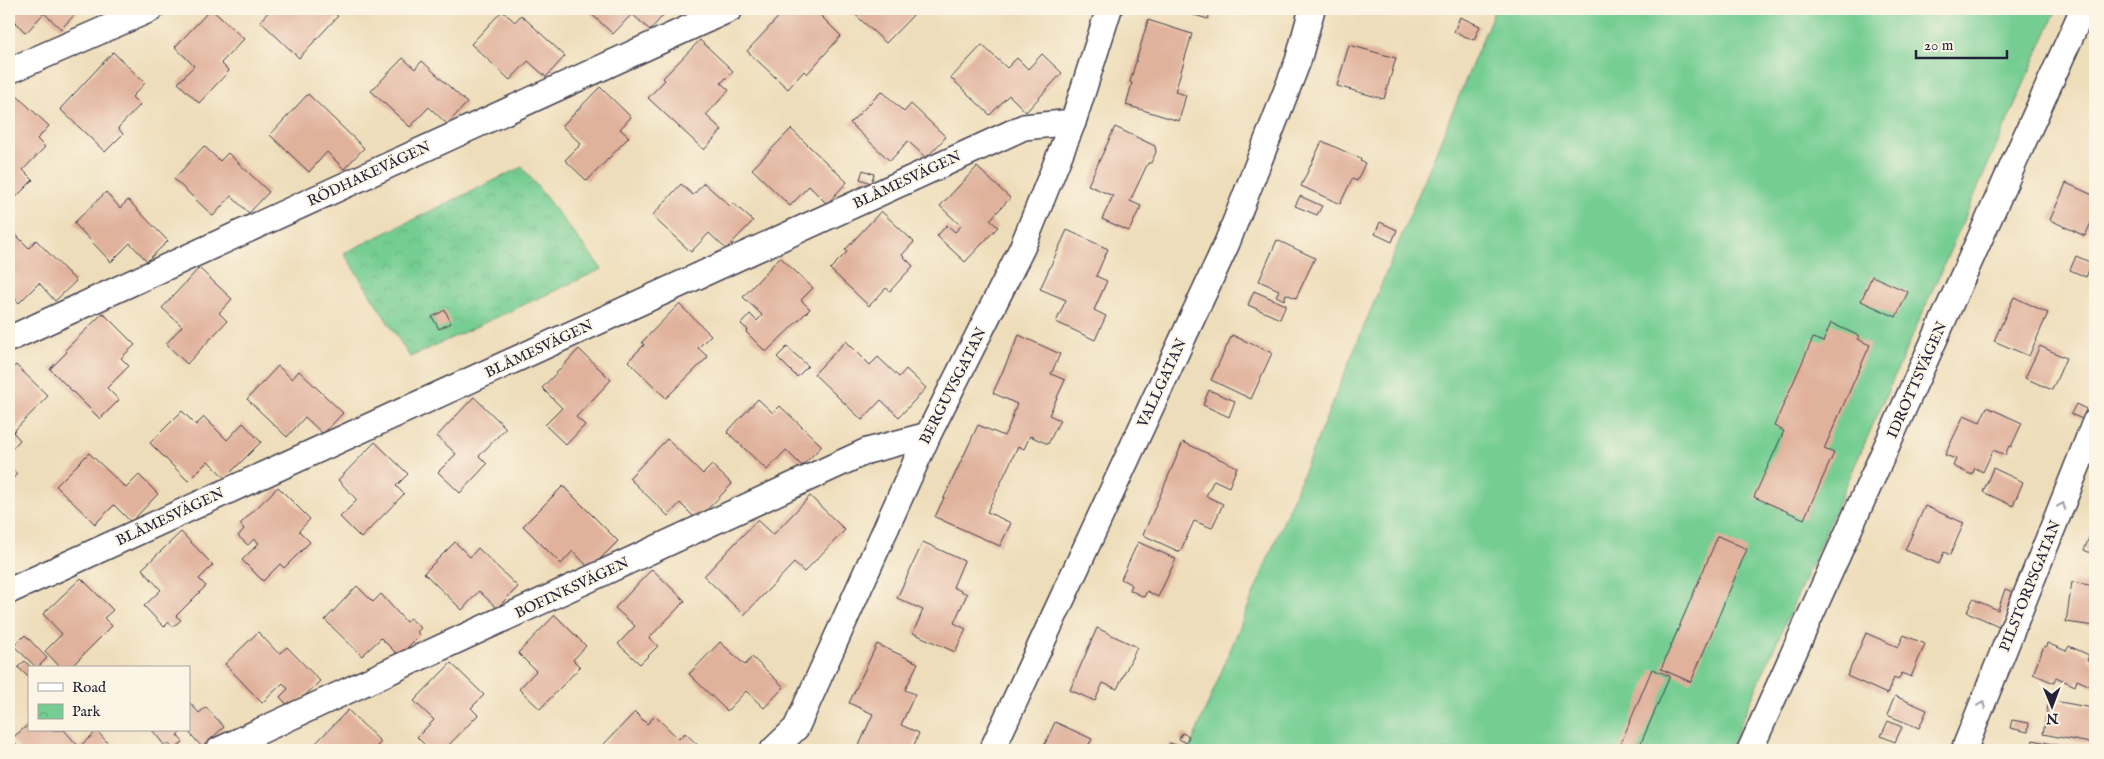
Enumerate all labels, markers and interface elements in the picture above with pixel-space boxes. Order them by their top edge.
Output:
scale bar [1916,28,2008,60]
text: 20 m [1924,36,1954,55]
street label: RÖDHAKEVÄGEN [304,137,434,211]
street label: BLÅMESVÄGEN [850,147,964,213]
street label: BLÅMESVÄGEN [482,316,596,382]
street label: IDROTTSVÄGEN [1883,319,1951,441]
street label: BERGUVSGATAN [915,324,991,448]
street label: VALLGATAN [1133,336,1191,431]
street label: BLÅMESVÄGEN [113,484,227,550]
one-way arrow [2057,502,2067,510]
street label: PILSTORPSGATAN [1995,518,2065,654]
street label: BOFINKSVÄGEN [512,553,632,623]
legend [28,666,190,732]
text: Road [72,678,107,697]
north arrow [2026,682,2076,732]
one-way arrow [1976,701,1987,710]
text: Park [72,702,102,721]
text: N [2046,709,2059,727]

